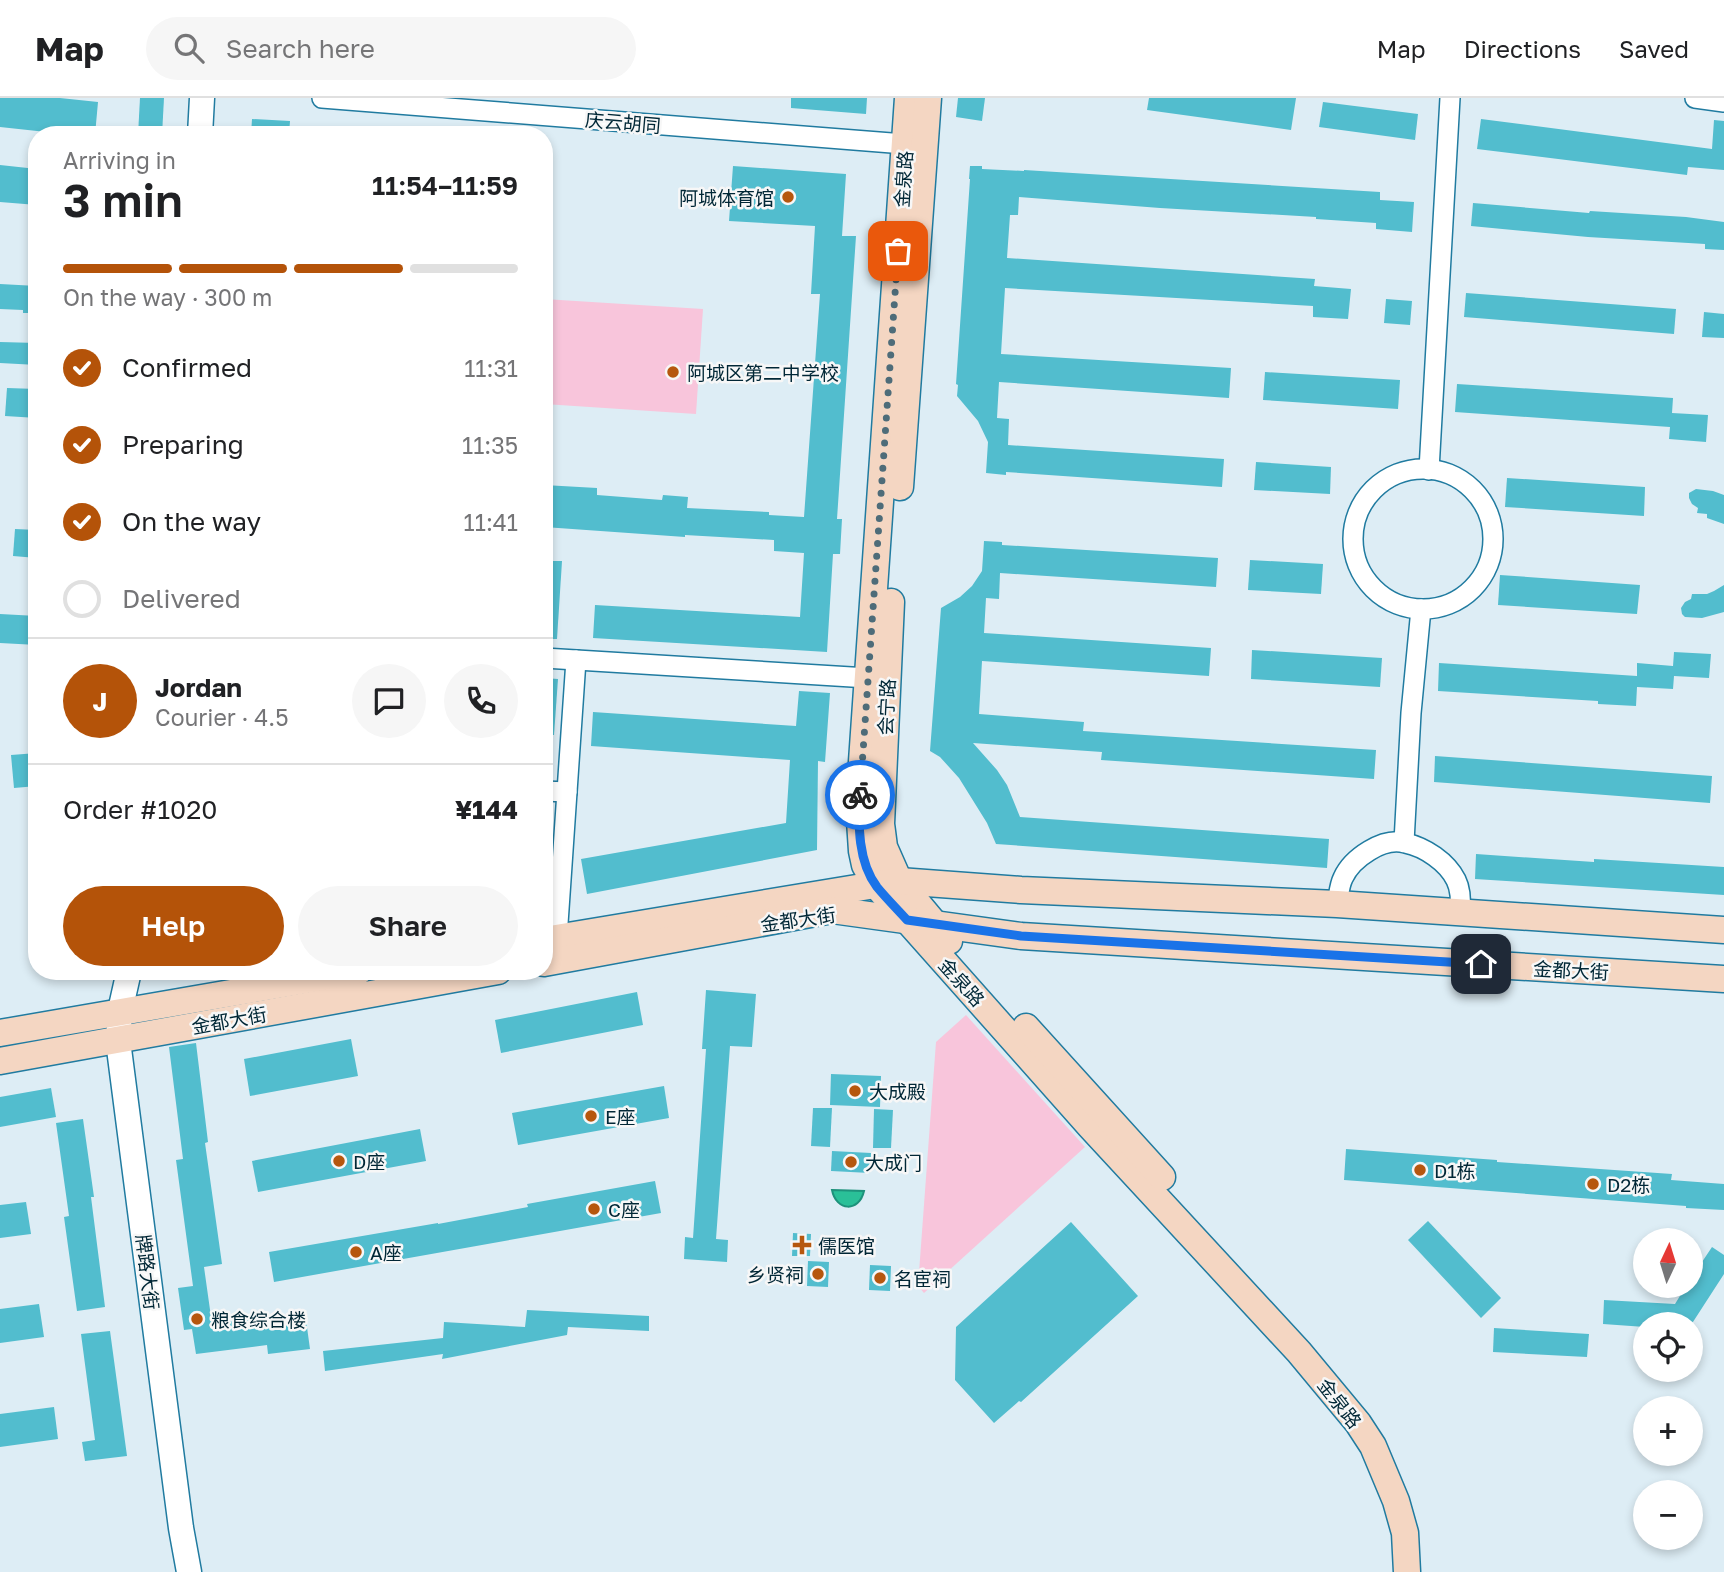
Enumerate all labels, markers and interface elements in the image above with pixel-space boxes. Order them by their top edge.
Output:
search box [146,17,636,80]
text: Map [35,29,104,68]
icon: search [170,29,208,67]
text: Search here [226,33,375,64]
text: Map [1377,34,1426,63]
text: Directions [1464,34,1581,63]
text: Saved [1619,34,1689,63]
street label: 庆云胡同 [584,107,662,137]
text: Arriving in [63,146,176,174]
street label: 金泉路 [890,150,916,208]
text: 11:54–11:59 [372,170,518,201]
text: 3 min [63,172,183,227]
place label: 阿城体育馆 [679,186,774,209]
marker: 阿城体育馆 [780,189,796,205]
pin [868,221,928,281]
icon: bag [879,232,917,270]
text: On the way · 300 m [63,283,272,311]
icon: check [63,349,101,387]
text: Confirmed [122,352,252,383]
text: 11:31 [464,354,518,382]
place label: 阿城区第二中学校 [687,361,839,384]
marker: 阿城区第二中学校 [665,364,681,380]
icon: check [63,426,101,464]
text: Preparing [122,429,244,460]
text: 11:35 [462,431,518,459]
icon: check [63,503,101,541]
text: On the way [122,506,261,537]
text: 11:41 [464,508,518,536]
text: Delivered [122,583,241,614]
button: chat [352,664,426,738]
button: phone [444,664,518,738]
text: Jordan [155,672,242,703]
street label: 会宁路 [873,678,899,736]
text: J [93,686,107,717]
text: Courier · 4.5 [155,703,288,731]
courier [825,760,895,830]
icon: bike [841,776,879,814]
text: Order #1020 [63,794,217,825]
text: ¥144 [455,794,518,825]
button: Help [63,886,284,966]
button: Share [298,886,518,966]
street label: 金都大街 [759,902,837,936]
pin [1451,934,1511,994]
icon: home [1462,945,1500,983]
street label: 金泉路 [934,953,990,1011]
street label: 金都大街 [1532,957,1610,983]
street label: 金都大街 [190,1002,268,1038]
place label: 大成殿 [869,1080,926,1103]
marker: 大成殿 [847,1083,863,1099]
place label: E座 [605,1105,636,1128]
marker: E座 [583,1108,599,1124]
place label: D座 [353,1150,385,1173]
place label: 大成门 [865,1151,922,1174]
marker: D座 [331,1153,347,1169]
marker: 大成门 [843,1154,859,1170]
place label: D1栋 [1434,1159,1476,1182]
marker: D1栋 [1412,1162,1428,1178]
place label: D2栋 [1607,1173,1650,1196]
marker: D2栋 [1585,1176,1601,1192]
place label: C座 [608,1198,640,1221]
marker: C座 [586,1201,602,1217]
north arrow [1633,1228,1703,1298]
map controls [1633,1228,1703,1550]
street label: 牌路大街 [132,1233,164,1311]
place label: 儒医馆 [818,1234,875,1257]
marker: 儒医馆 [792,1235,812,1255]
place label: A座 [370,1241,402,1264]
marker: A座 [348,1244,364,1260]
place label: 乡贤祠 [747,1263,804,1286]
marker: 乡贤祠 [810,1266,826,1282]
place label: 名宦祠 [894,1267,951,1290]
marker: 名宦祠 [872,1270,888,1286]
place label: 粮食综合楼 [211,1308,306,1331]
marker: 粮食综合楼 [189,1311,205,1327]
button: locate [1633,1312,1703,1382]
street label: 金泉路 [1313,1373,1367,1433]
button: + [1633,1396,1703,1466]
button: − [1633,1480,1703,1550]

